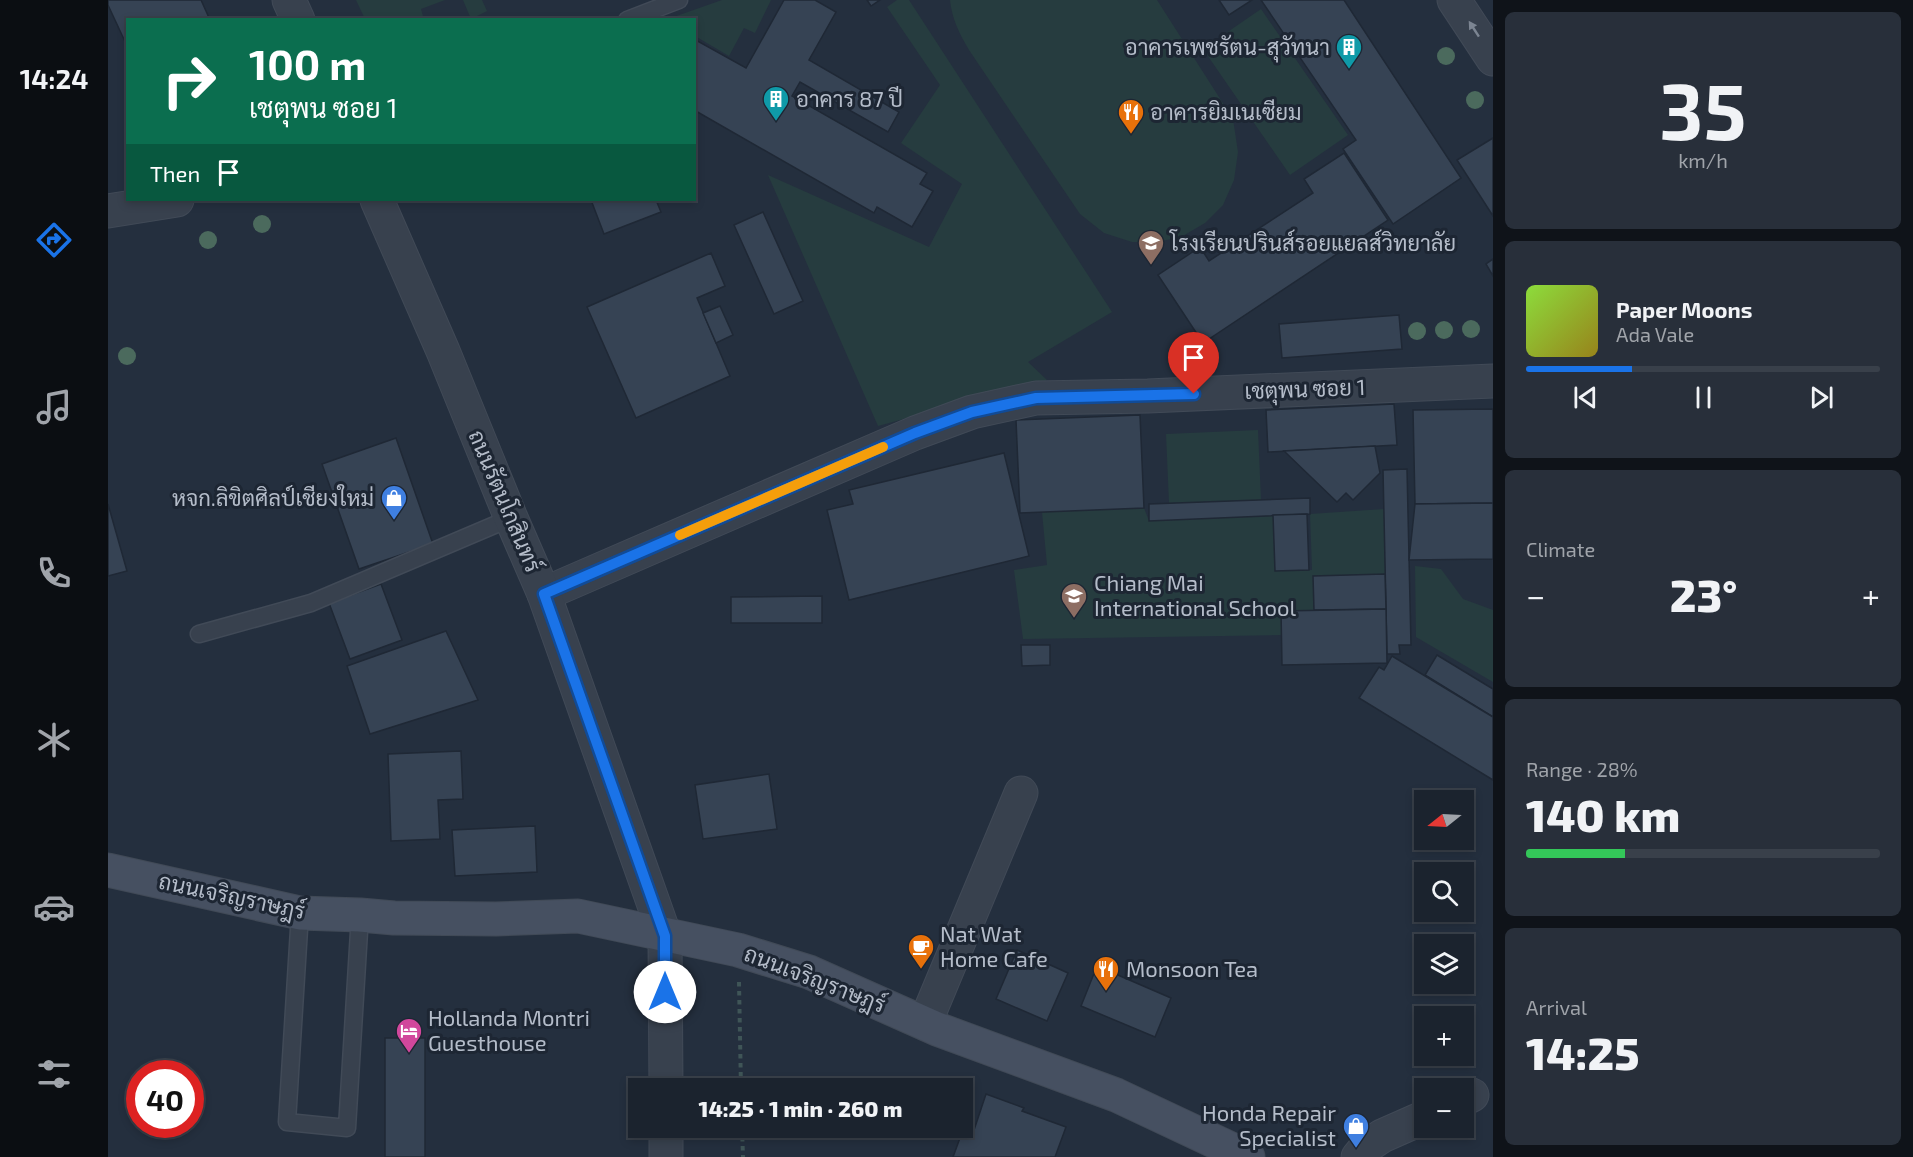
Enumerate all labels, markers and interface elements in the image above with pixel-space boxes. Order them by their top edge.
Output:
one-way arrow [1468,21,1479,38]
building icon: อาคารเพชรัตน-สุวัทนา [1334,32,1364,70]
place label: อาคารเพชรัตน-สุวัทนา [1125,33,1330,63]
text: 100 m [249,38,366,88]
icon: right [150,42,228,120]
text: 14:24 [20,62,88,94]
text: 35 [1659,62,1747,156]
building icon: อาคาร 87 ปี [761,84,791,122]
place label: อาคาร 87 ปี [796,85,903,111]
text: เชตุพน ซอย 1 [249,91,397,123]
restaurant icon: อาคารยิมเนเซียม [1116,97,1146,135]
place label: อาคารยิมเนเซียม [1150,98,1302,124]
text: km/h [1678,148,1728,172]
icon: arrive [212,156,245,189]
text: Then [150,160,200,186]
icon: directions [33,219,75,261]
school or university icon: โรงเรียนปรินส์รอยแยลส์วิทยาลัย [1136,228,1166,266]
place label: โรงเรียนปรินส์รอยแยลส์วิทยาลัย [1169,229,1456,255]
text: Paper Moons [1616,296,1752,322]
text: Ada Vale [1616,322,1694,346]
pin [1168,332,1219,394]
icon: arrive [1177,341,1210,374]
street label: เชตุพน ซอย 1 [1244,373,1366,407]
icon: previous [1569,381,1602,414]
icon: pause [1687,381,1720,414]
icon: next [1805,381,1838,414]
icon: music [33,386,75,428]
street label: ถนนรัตนโกสินทร์ [464,426,548,576]
shop icon: หจก.ลิขิตศิลป์เชียงใหม่ [379,483,409,521]
place label: หจก.ลิขิตศิลป์เชียงใหม่ [172,484,374,510]
text: Climate [1526,537,1595,561]
icon: phone [33,552,75,594]
text: 23° [1670,567,1737,621]
place label: Chiang Mai International School [1094,569,1296,620]
text: − [1526,575,1545,615]
text: + [1862,575,1880,615]
school or university icon: Chiang Mai International School [1059,581,1089,619]
icon: climate [33,719,75,761]
text: Range · 28% [1526,757,1638,781]
text: 140 km [1526,787,1680,841]
north arrow [1414,790,1474,850]
map controls [1414,790,1474,1138]
button: search [1414,862,1474,922]
street label: ถนนเจริญราษฎร์ [156,867,308,927]
icon: car [33,886,75,928]
place label: Nat Wat Home Cafe [940,920,1048,971]
cafe icon: Nat Wat Home Cafe [906,932,936,970]
button: layers [1414,934,1474,994]
street label: ถนนเจริญราษฎร์ [740,939,890,1021]
restaurant icon: Monsoon Tea [1091,954,1121,992]
place label: Monsoon Tea [1126,955,1258,981]
position arrow [633,960,697,1024]
text: Arrival [1526,995,1587,1019]
place label: Hollanda Montri Guesthouse [428,1004,590,1055]
button: + [1414,1006,1474,1066]
hotel icon: Hollanda Montri Guesthouse [394,1016,424,1054]
text: 14:25 [1526,1025,1639,1079]
icon: filters [33,1053,75,1095]
speed limit sign: 40 [126,1060,204,1138]
button: − [1414,1078,1474,1138]
text: 14:25 · 1 min · 260 m [699,1095,902,1121]
place label: Honda Repair Specialist [1202,1099,1336,1150]
shop icon: Honda Repair Specialist [1341,1111,1371,1149]

